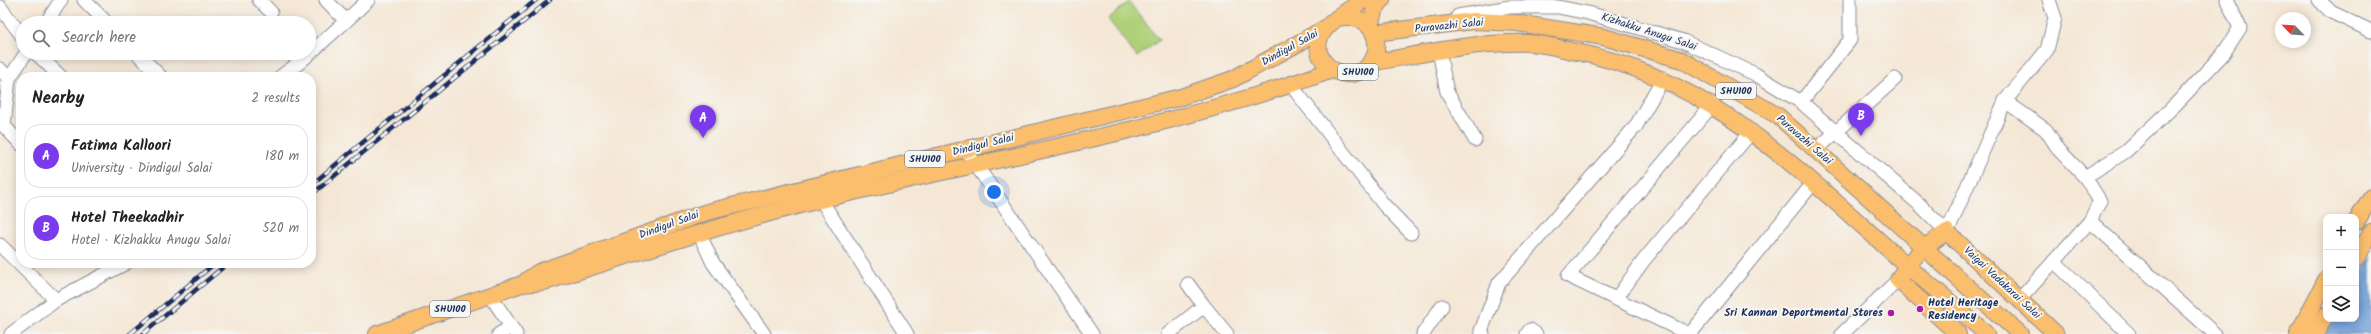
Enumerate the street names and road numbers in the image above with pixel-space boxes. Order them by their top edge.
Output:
street label: Kizhakku Anugu Salai [1599,8,1699,56]
street label: Puravazhi Salai [1414,13,1485,39]
street label: Dindigul Salai [1258,25,1322,71]
road number: SHU100 [1338,64,1378,80]
road number: SHU100 [1716,83,1756,99]
street label: Puravazhi Salai [1772,111,1836,170]
street label: Dindigul Salai [950,129,1016,161]
road number: SHU100 [905,151,945,167]
street label: Dindigul Salai [636,206,702,244]
street label: Vaigai Vadakarai Salai [1959,242,2045,324]
road number: SHU100 [430,301,470,317]

